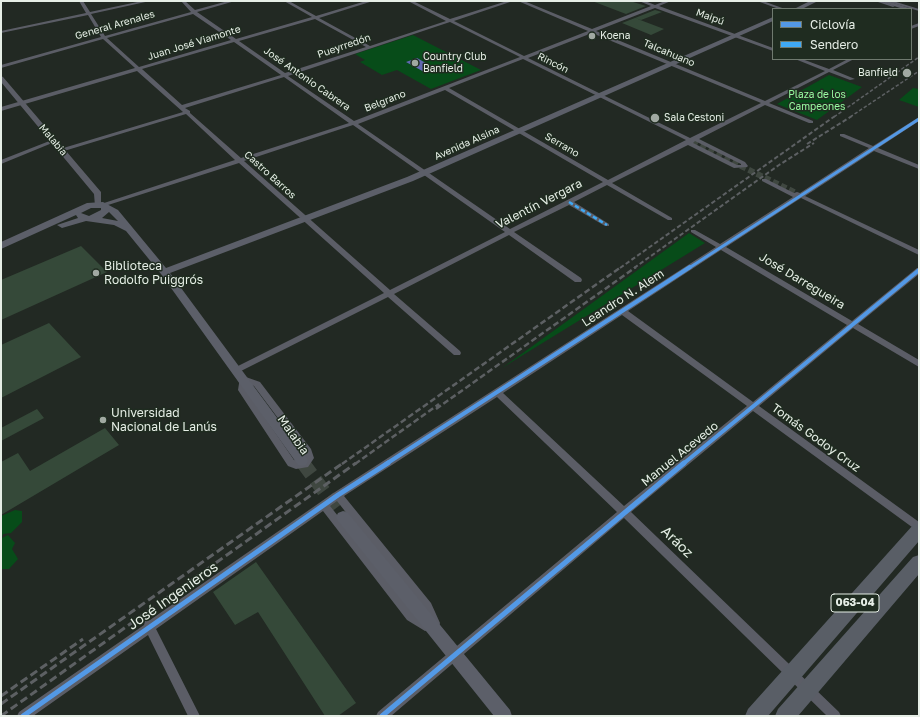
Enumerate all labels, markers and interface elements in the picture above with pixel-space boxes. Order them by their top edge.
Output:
street label: Maipú [694,6,726,28]
street label: General Arenales [74,8,156,42]
legend [772,8,912,60]
text: Ciclovía [810,17,855,32]
street label: Juan José Viamonte [146,23,242,63]
place label: Koena [600,30,630,42]
street label: Pueyrredón [316,31,372,61]
marker: Koena [587,31,597,41]
street label: Talcahuano [641,37,697,69]
text: Sendero [810,37,858,52]
street label: José Antonio Cabrera [261,45,353,113]
street label: Rincón [535,50,571,76]
place label: Country Club Banfield [423,51,486,74]
marker: Country Club Banfield [410,58,420,68]
place label: Banfield [858,67,898,79]
marker: Banfield [901,67,913,79]
street label: Belgrano [363,88,407,114]
park label: Plaza de los Campeones [788,89,846,112]
marker: Sala Cestoni [649,112,661,124]
place label: Sala Cestoni [664,112,724,124]
street label: Malabia [36,122,70,158]
street label: Avenida Alsina [433,123,501,163]
street label: Serrano [543,130,581,160]
street label: Castro Barros [242,149,298,201]
street label: Valentín Vergara [494,176,584,232]
street label: José Darregueira [756,250,848,312]
place label: Biblioteca Rodolfo Puiggrós [104,259,203,287]
street label: Leandro N. Alem [579,266,667,330]
marker: Biblioteca Rodolfo Puiggrós [91,268,101,278]
street label: Tomás Godoy Cruz [769,401,863,475]
place label: Universidad Nacional de Lanús [111,406,217,434]
street label: Malabia [274,412,312,458]
marker: Universidad Nacional de Lanús [98,415,108,425]
street label: Manuel Acevedo [639,419,721,489]
street label: Aráoz [657,523,697,561]
street label: José Ingenieros [125,559,221,633]
road number: 063-04 [831,594,879,612]

